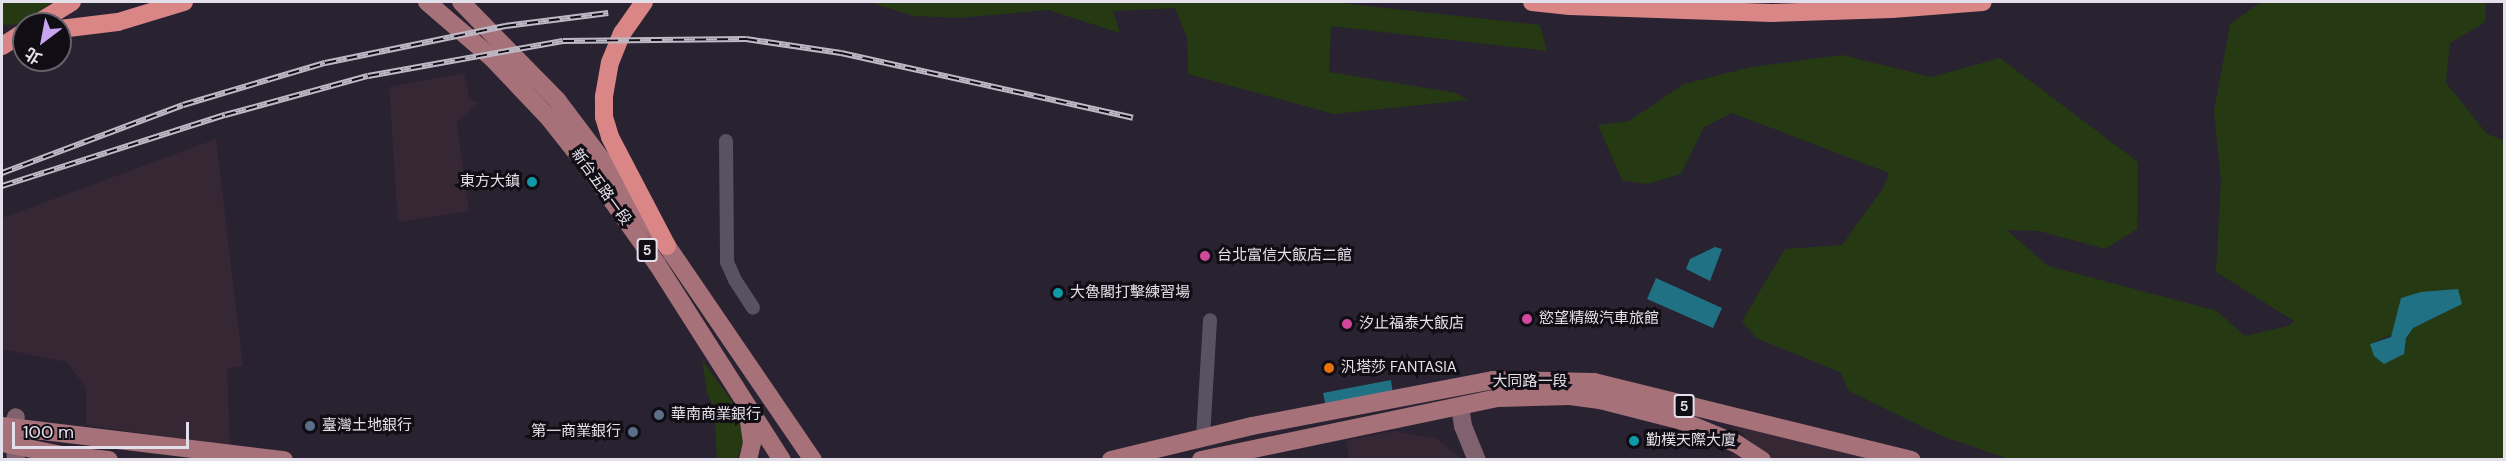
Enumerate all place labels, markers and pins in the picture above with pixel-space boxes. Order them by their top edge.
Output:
place label: 東方大鎮 [460,173,520,191]
marker: 東方大鎮 [525,175,539,189]
place label: 台北富信大飯店二館 [1217,247,1352,265]
marker: 台北富信大飯店二館 [1198,249,1212,263]
place label: 大魯閣打擊練習場 [1070,284,1190,302]
marker: 大魯閣打擊練習場 [1051,286,1065,300]
place label: 慾望精緻汽車旅館 [1539,310,1659,328]
marker: 慾望精緻汽車旅館 [1520,312,1534,326]
place label: 汐止福泰大飯店 [1359,315,1464,333]
marker: 汐止福泰大飯店 [1340,317,1354,331]
place label: 汎塔莎 FANTASIA [1341,359,1457,377]
marker: 汎塔莎 FANTASIA [1322,361,1336,375]
place label: 華南商業銀行 [671,406,761,424]
marker: 華南商業銀行 [652,408,666,422]
place label: 臺灣土地銀行 [322,417,412,435]
marker: 臺灣土地銀行 [303,419,317,433]
place label: 第一商業銀行 [531,423,621,441]
marker: 第一商業銀行 [626,425,640,439]
place label: 勤樸天際大廈 [1646,432,1736,450]
marker: 勤樸天際大廈 [1627,434,1641,448]

